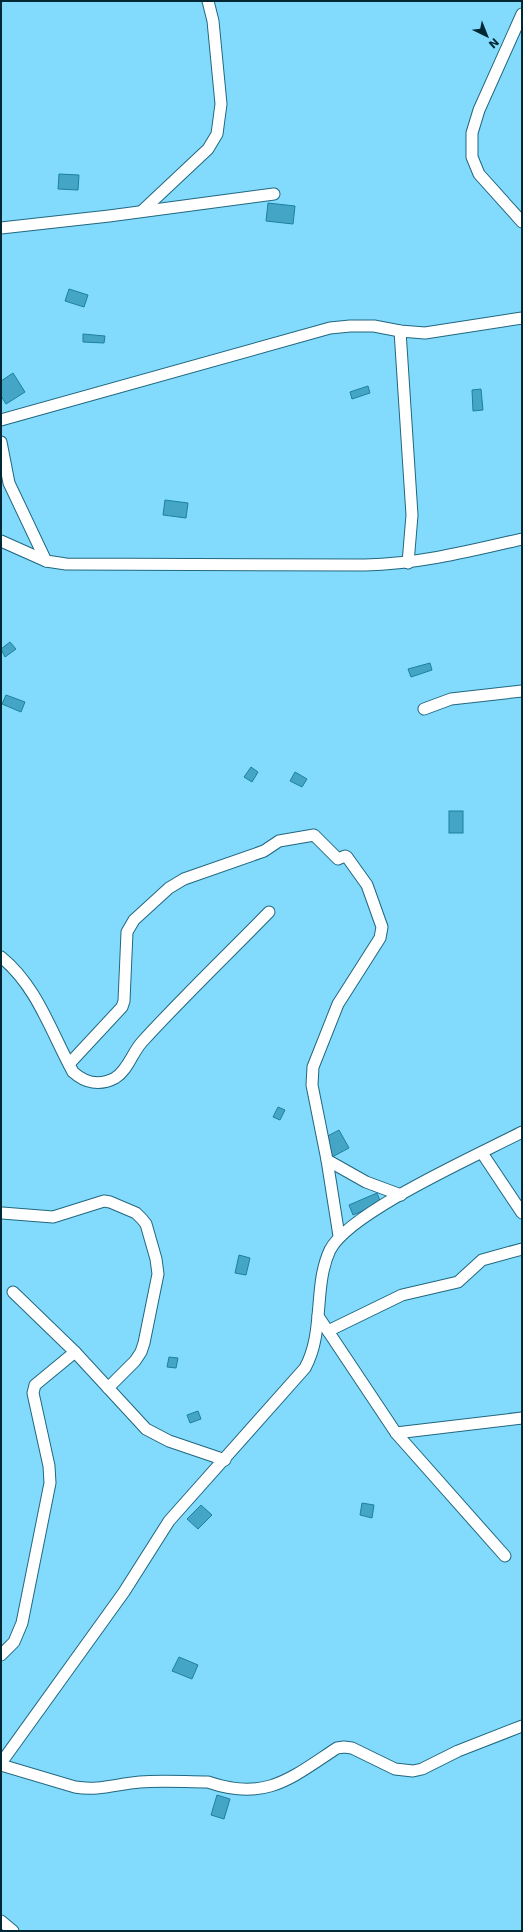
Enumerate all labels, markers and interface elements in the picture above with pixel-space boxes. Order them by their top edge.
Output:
north arrow [467,16,507,56]
text: N [486,35,501,51]

